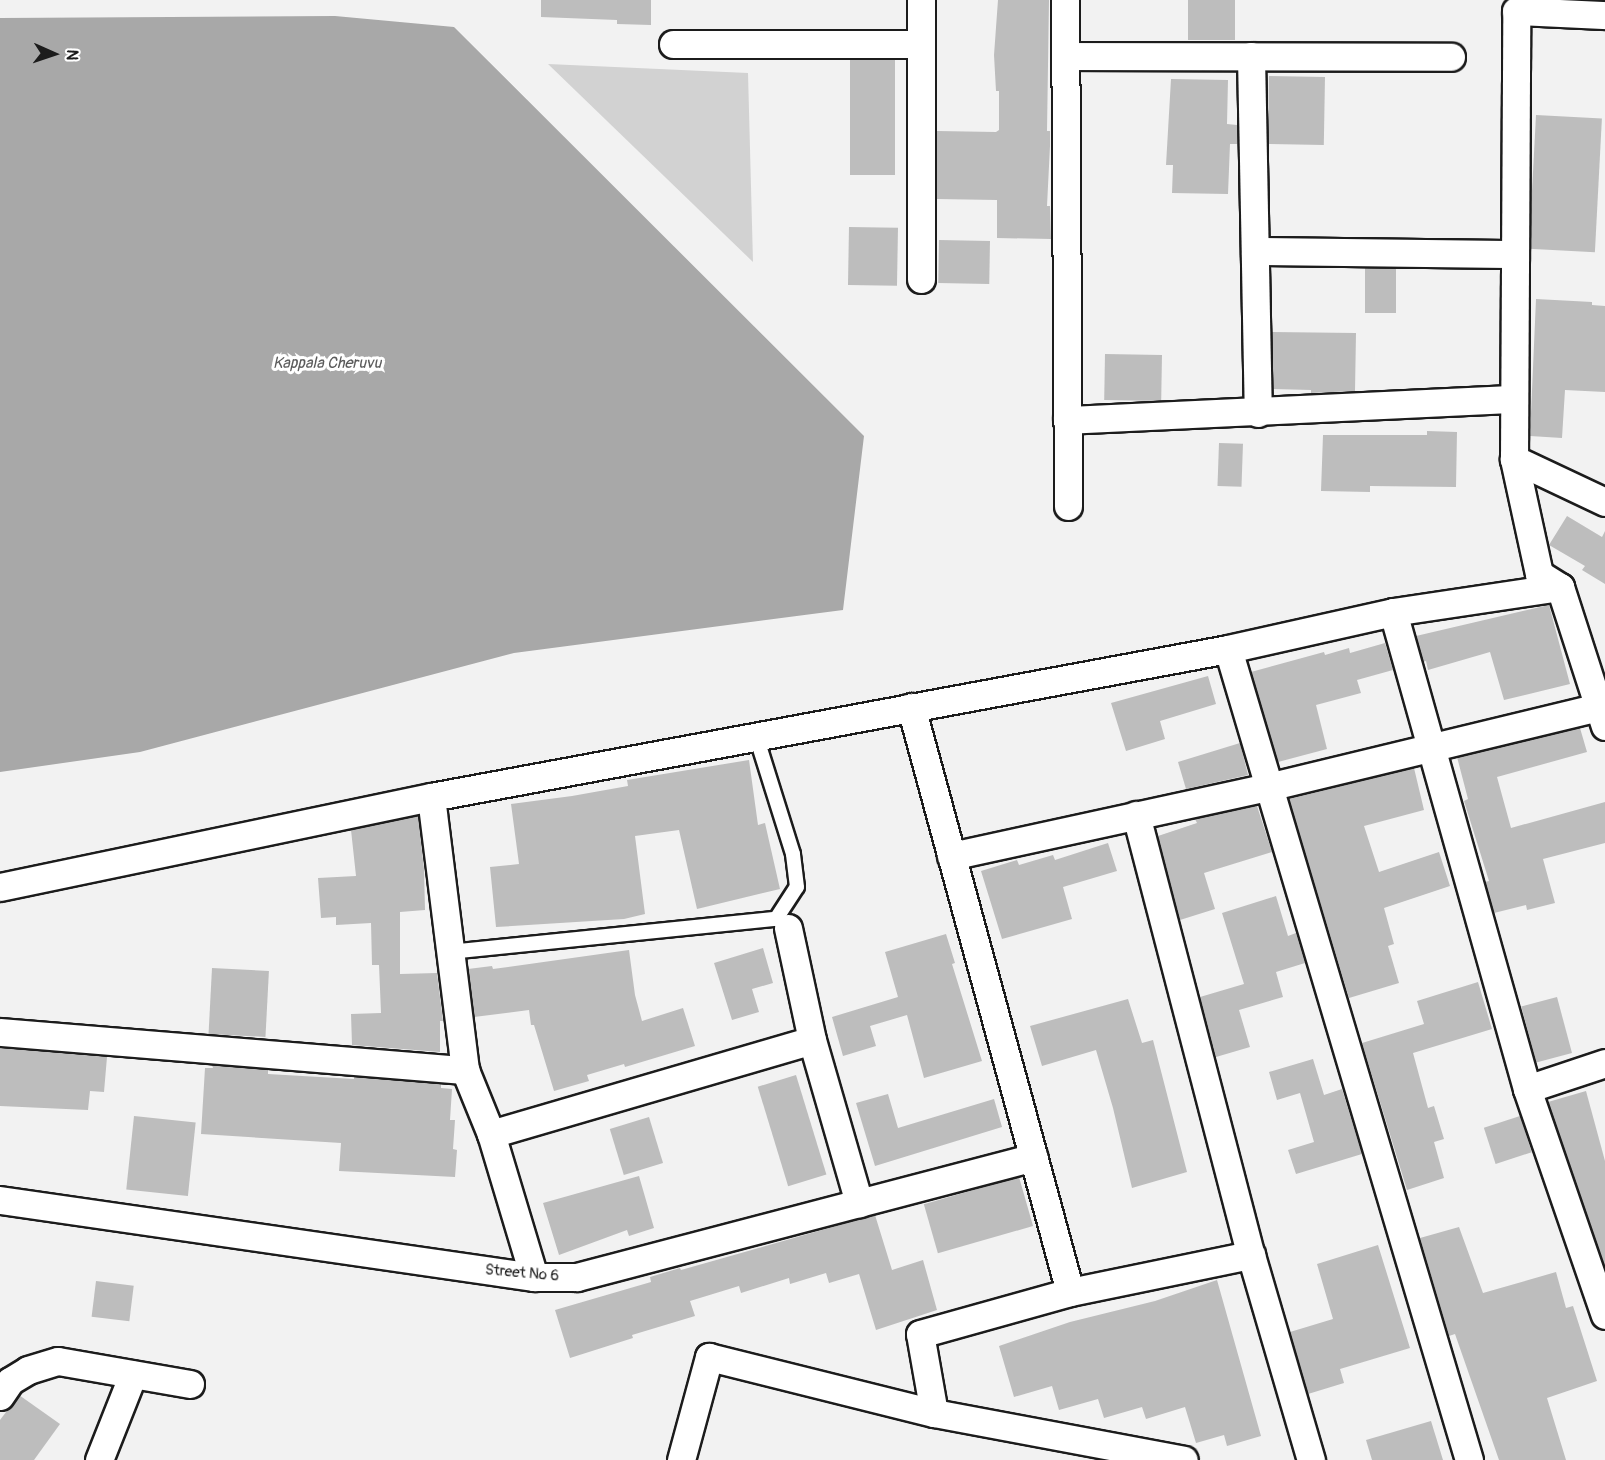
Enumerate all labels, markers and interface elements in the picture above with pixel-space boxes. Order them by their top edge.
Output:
north arrow [24,24,84,84]
text: N [62,49,82,61]
water label: Kappala Cheruvu [273,353,381,373]
street label: Street No 6 [484,1261,560,1285]

